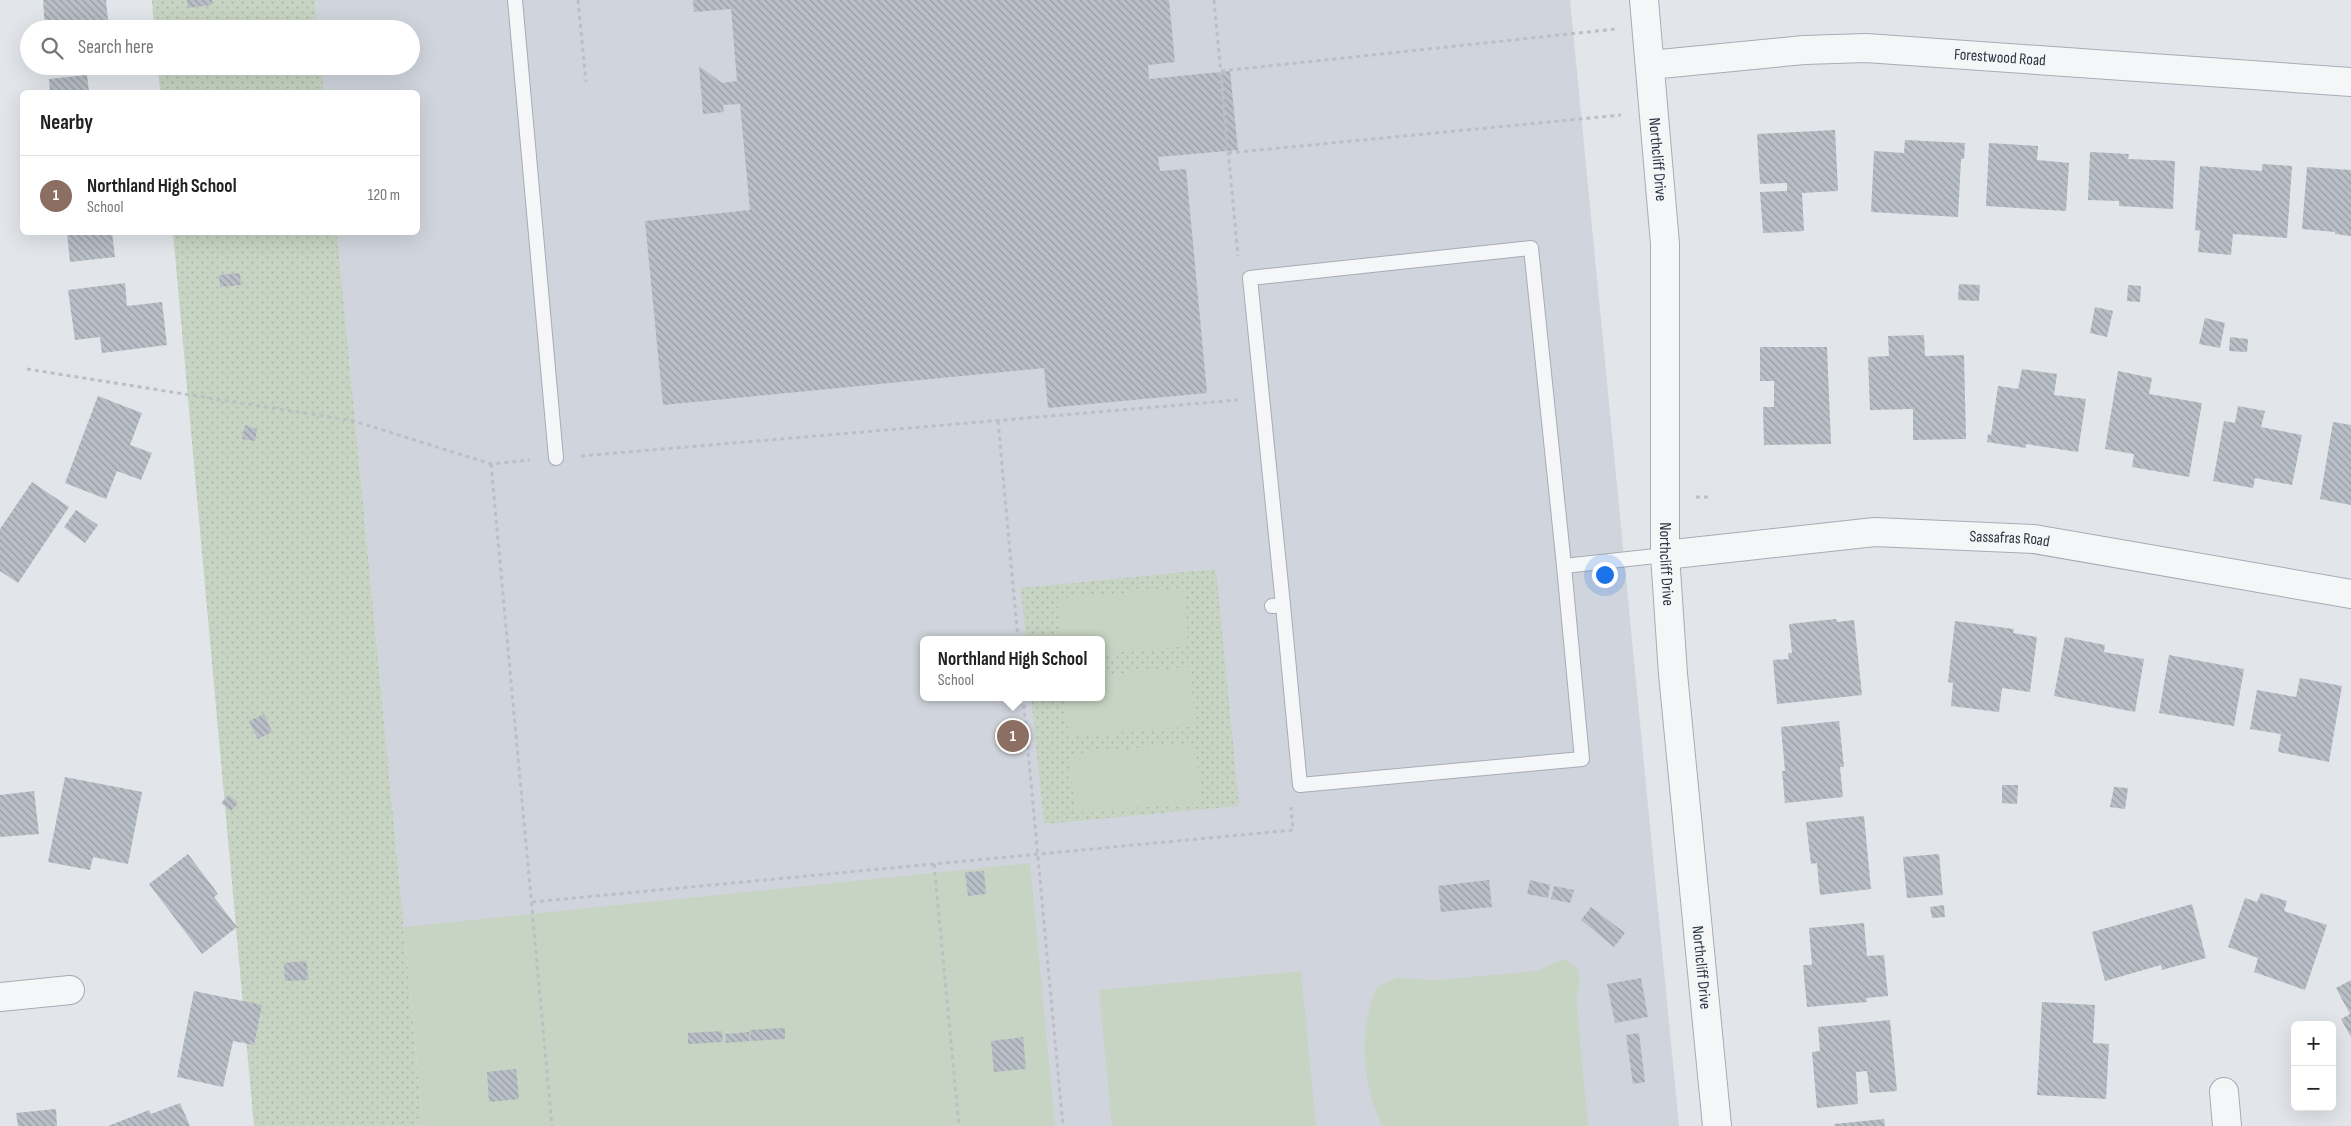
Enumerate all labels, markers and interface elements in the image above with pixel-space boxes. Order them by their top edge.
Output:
search box [20,20,420,75]
icon: search [38,34,66,62]
text: Search here [78,36,154,59]
street label: Forestwood Road [1953,45,2046,70]
text: Nearby [40,110,93,135]
street label: Northcliff Drive [1645,117,1671,202]
text: Northland High School [87,175,237,198]
text: 1 [53,186,59,205]
text: 120 m [368,186,400,205]
text: School [87,198,123,217]
street label: Northcliff Drive [1655,522,1678,607]
street label: Sassafras Road [1969,527,2051,551]
your location [1592,562,1618,588]
popup [920,636,1105,701]
text: Northland High School [938,648,1087,671]
text: School [938,671,974,690]
pin: 1 [997,717,1029,755]
street label: Northcliff Drive [1688,925,1715,1010]
map controls [2291,1021,2336,1111]
button: + [2291,1021,2336,1066]
button: − [2291,1066,2336,1111]

